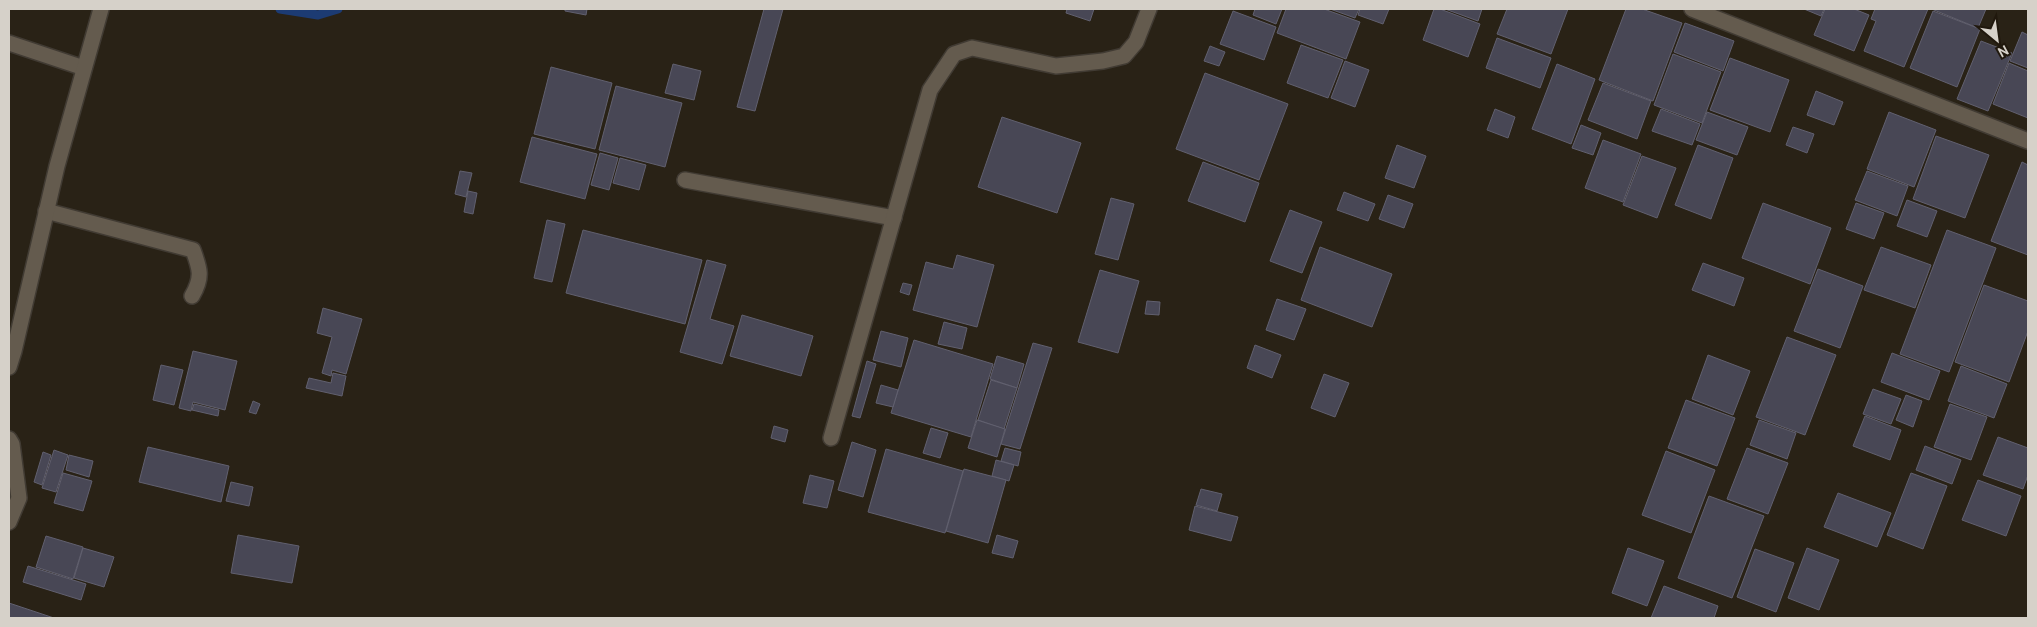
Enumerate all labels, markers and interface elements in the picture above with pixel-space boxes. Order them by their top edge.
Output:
north arrow [1972,15,2022,65]
text: N [1994,40,2011,60]

